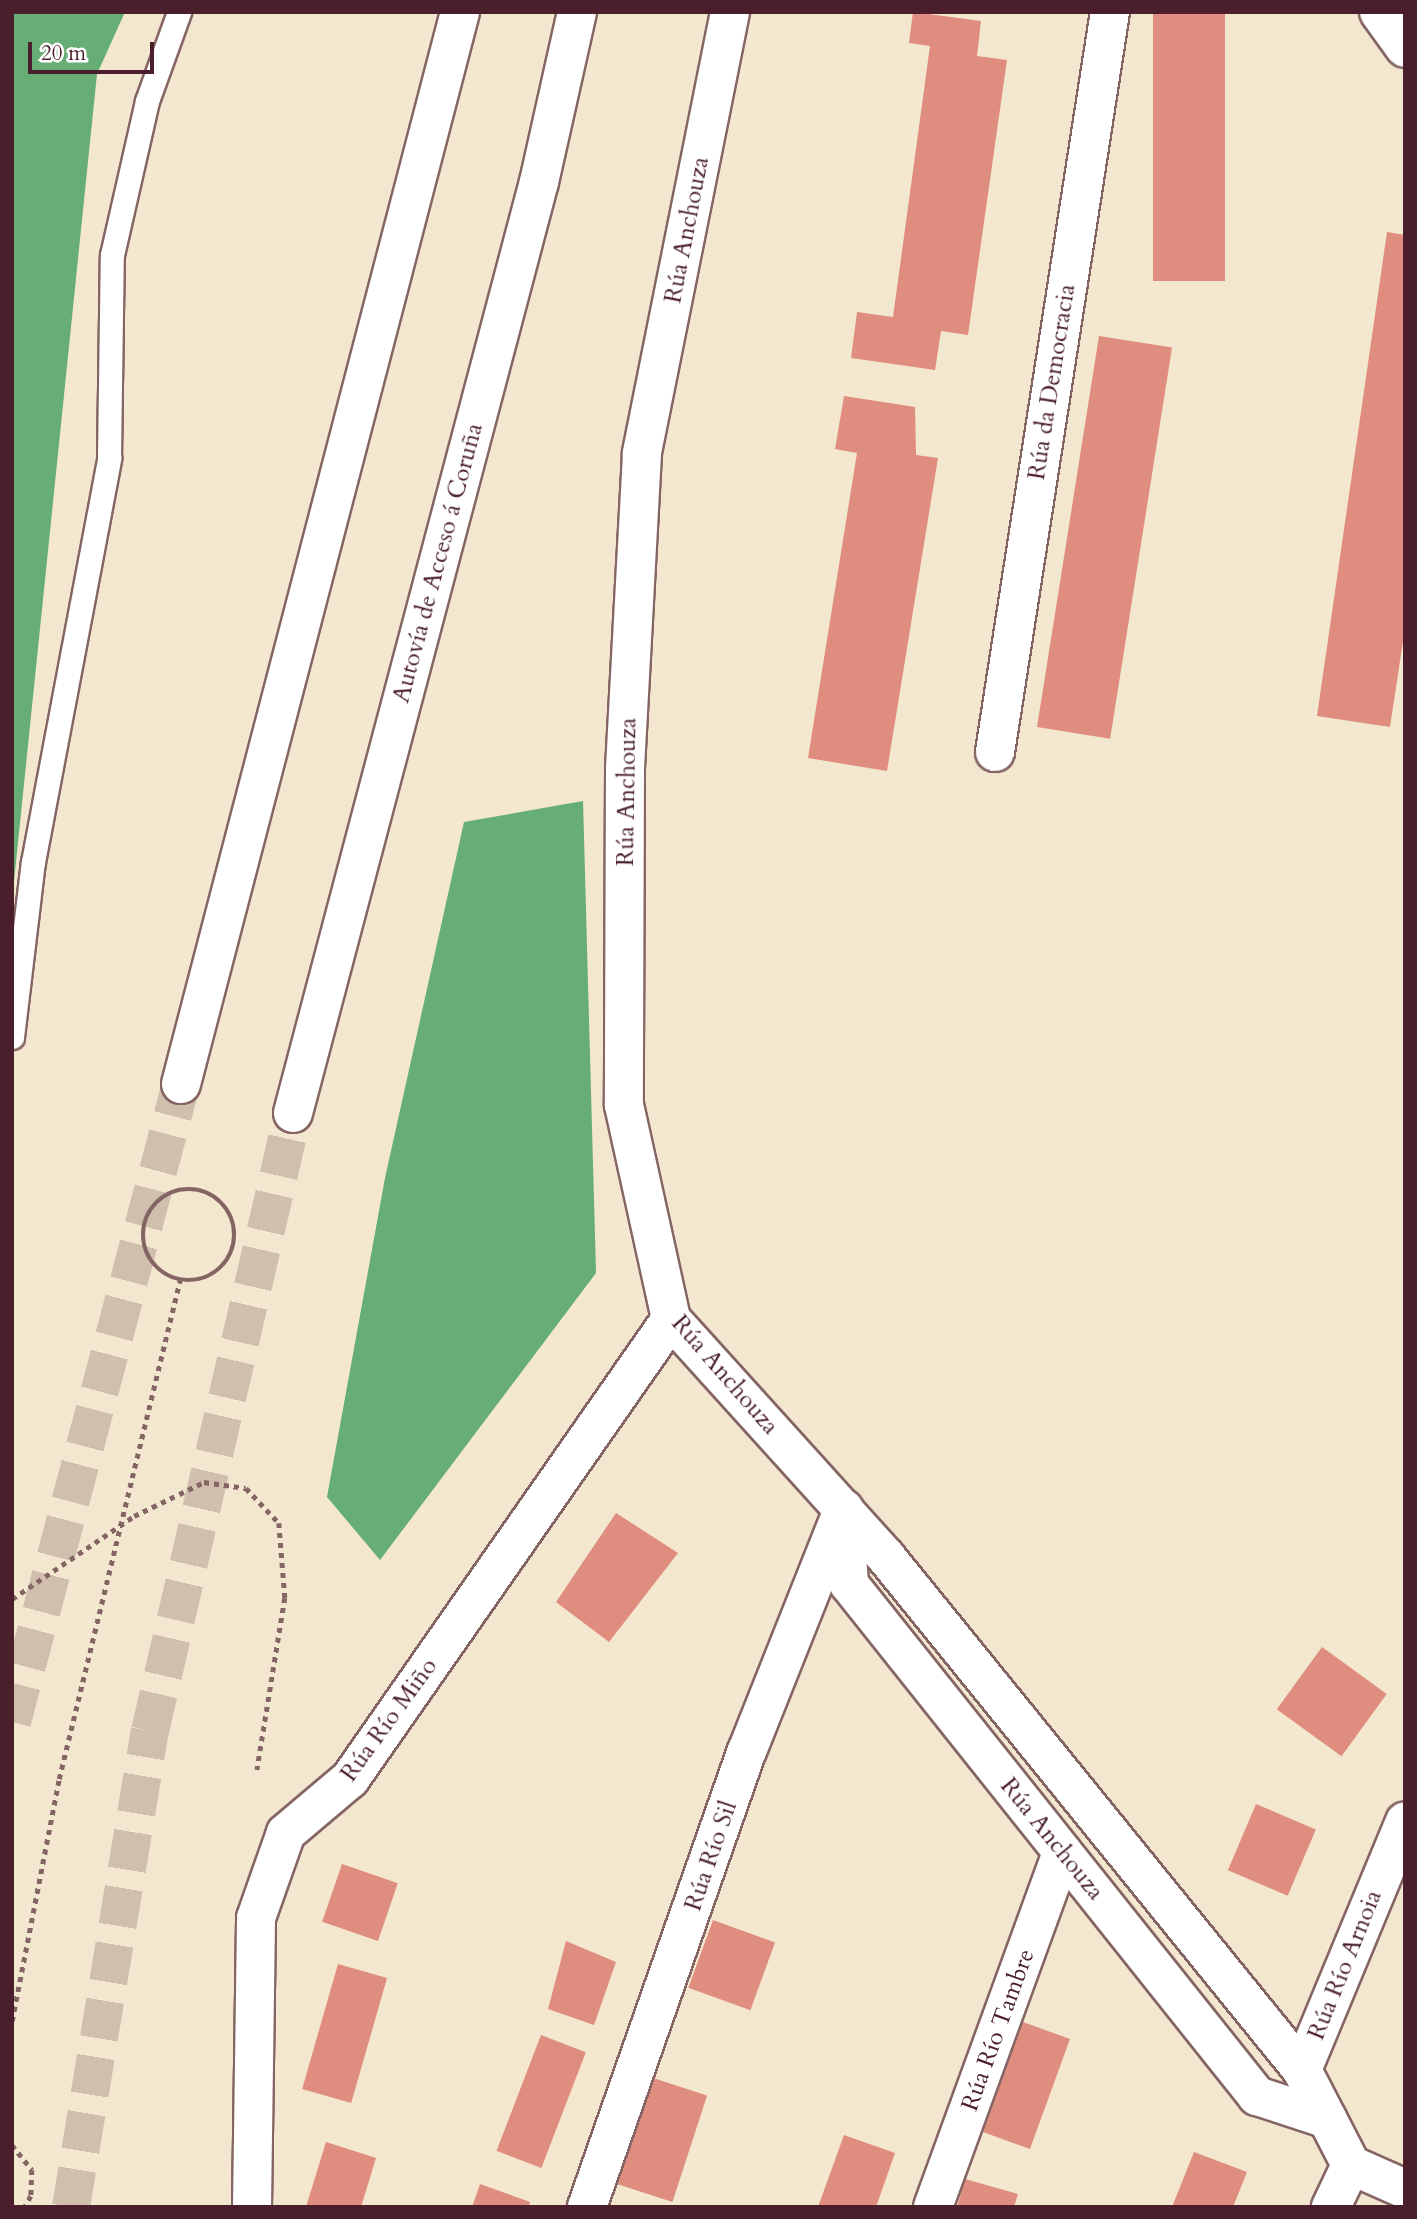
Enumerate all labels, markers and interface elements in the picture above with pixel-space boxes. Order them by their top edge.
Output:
scale bar [32,28,158,72]
text: 20 m [41,39,86,68]
street label: Rúa Anchouza [659,154,715,306]
street label: Rúa da Democracia [1022,282,1082,482]
street label: Autovía de Acceso á Coruña [387,420,489,706]
street label: Rúa Anchouza [611,717,643,867]
street label: Rúa Anchouza [665,1309,785,1441]
street label: Rúa Río Miño [335,1653,443,1787]
street label: Rúa Anchouza [994,1772,1110,1906]
street label: Rúa Río Sil [679,1797,743,1915]
street label: Rúa Río Arnoia [1302,1886,1388,2044]
street label: Rúa Río Tambre [955,1945,1041,2115]

